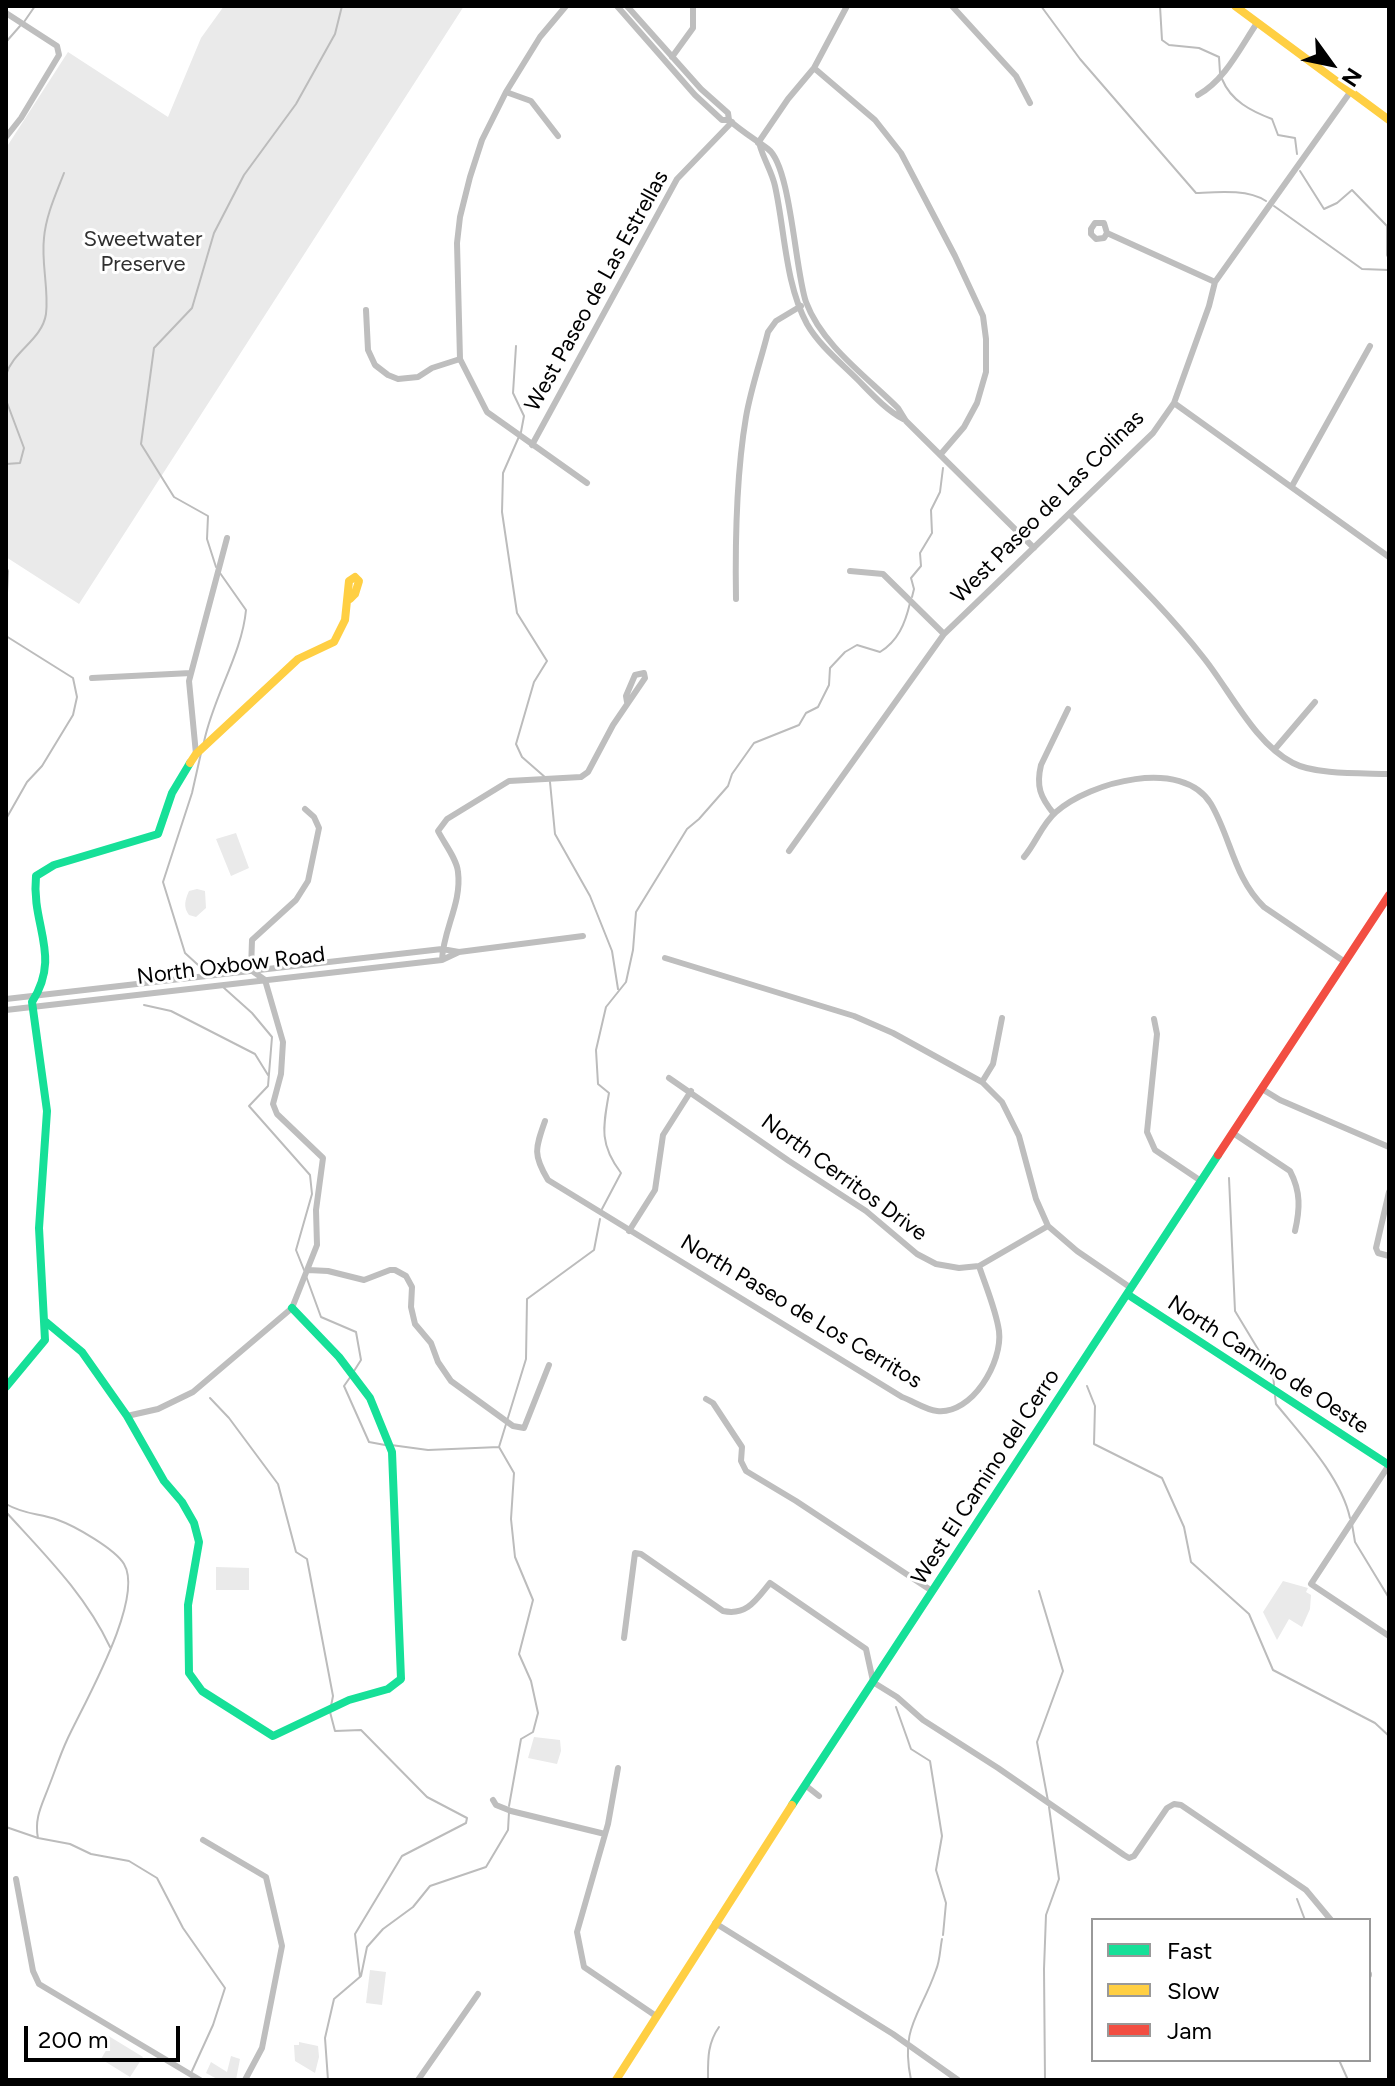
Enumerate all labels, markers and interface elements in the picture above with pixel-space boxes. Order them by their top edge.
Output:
north arrow [1291,24,1371,104]
text: N [1336,63,1368,92]
street label: West Paseo de Las Estrellas [520,166,674,416]
park label: Sweetwater Preserve [84,227,202,278]
street label: West Paseo de Las Colinas [946,405,1150,609]
street label: North Oxbow Road [135,941,327,991]
street label: North Cerritos Drive [756,1109,932,1247]
street label: North Paseo de Los Cerritos [676,1229,926,1395]
street label: North Camino de Oeste [1162,1290,1374,1440]
street label: West El Camino del Cerro [906,1364,1066,1590]
legend [1091,1918,1371,2062]
text: Fast [1167,1936,1212,1965]
text: Slow [1167,1976,1219,2005]
scale bar [28,2010,184,2060]
text: Jam [1167,2016,1212,2045]
text: 200 m [38,2025,109,2054]

